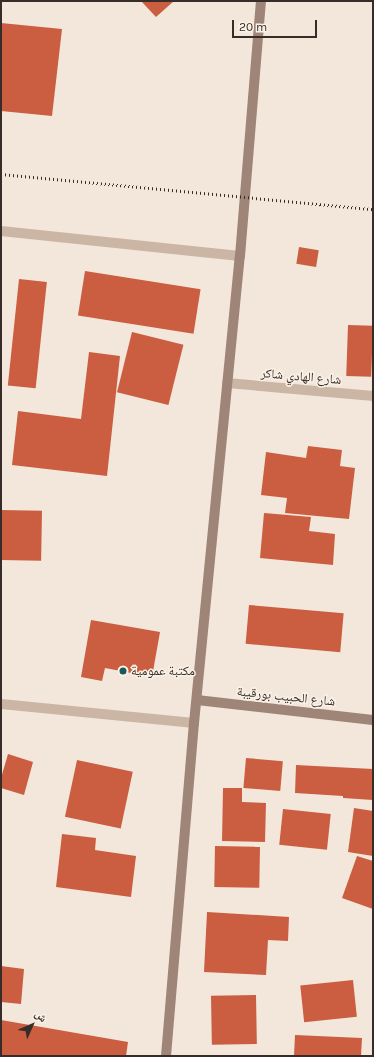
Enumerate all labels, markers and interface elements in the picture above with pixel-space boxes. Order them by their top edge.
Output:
scale bar [234,12,319,38]
text: 20 m [239,20,267,34]
street label: شارع الهادي شاكر [260,366,342,388]
place label: مكتبة عمومية [131,663,195,679]
marker: مكتبة عمومية [118,666,128,676]
street label: شارع الحبيب بورقيبة [236,684,336,710]
north arrow [12,1005,52,1045]
text: ش [32,1007,50,1025]

